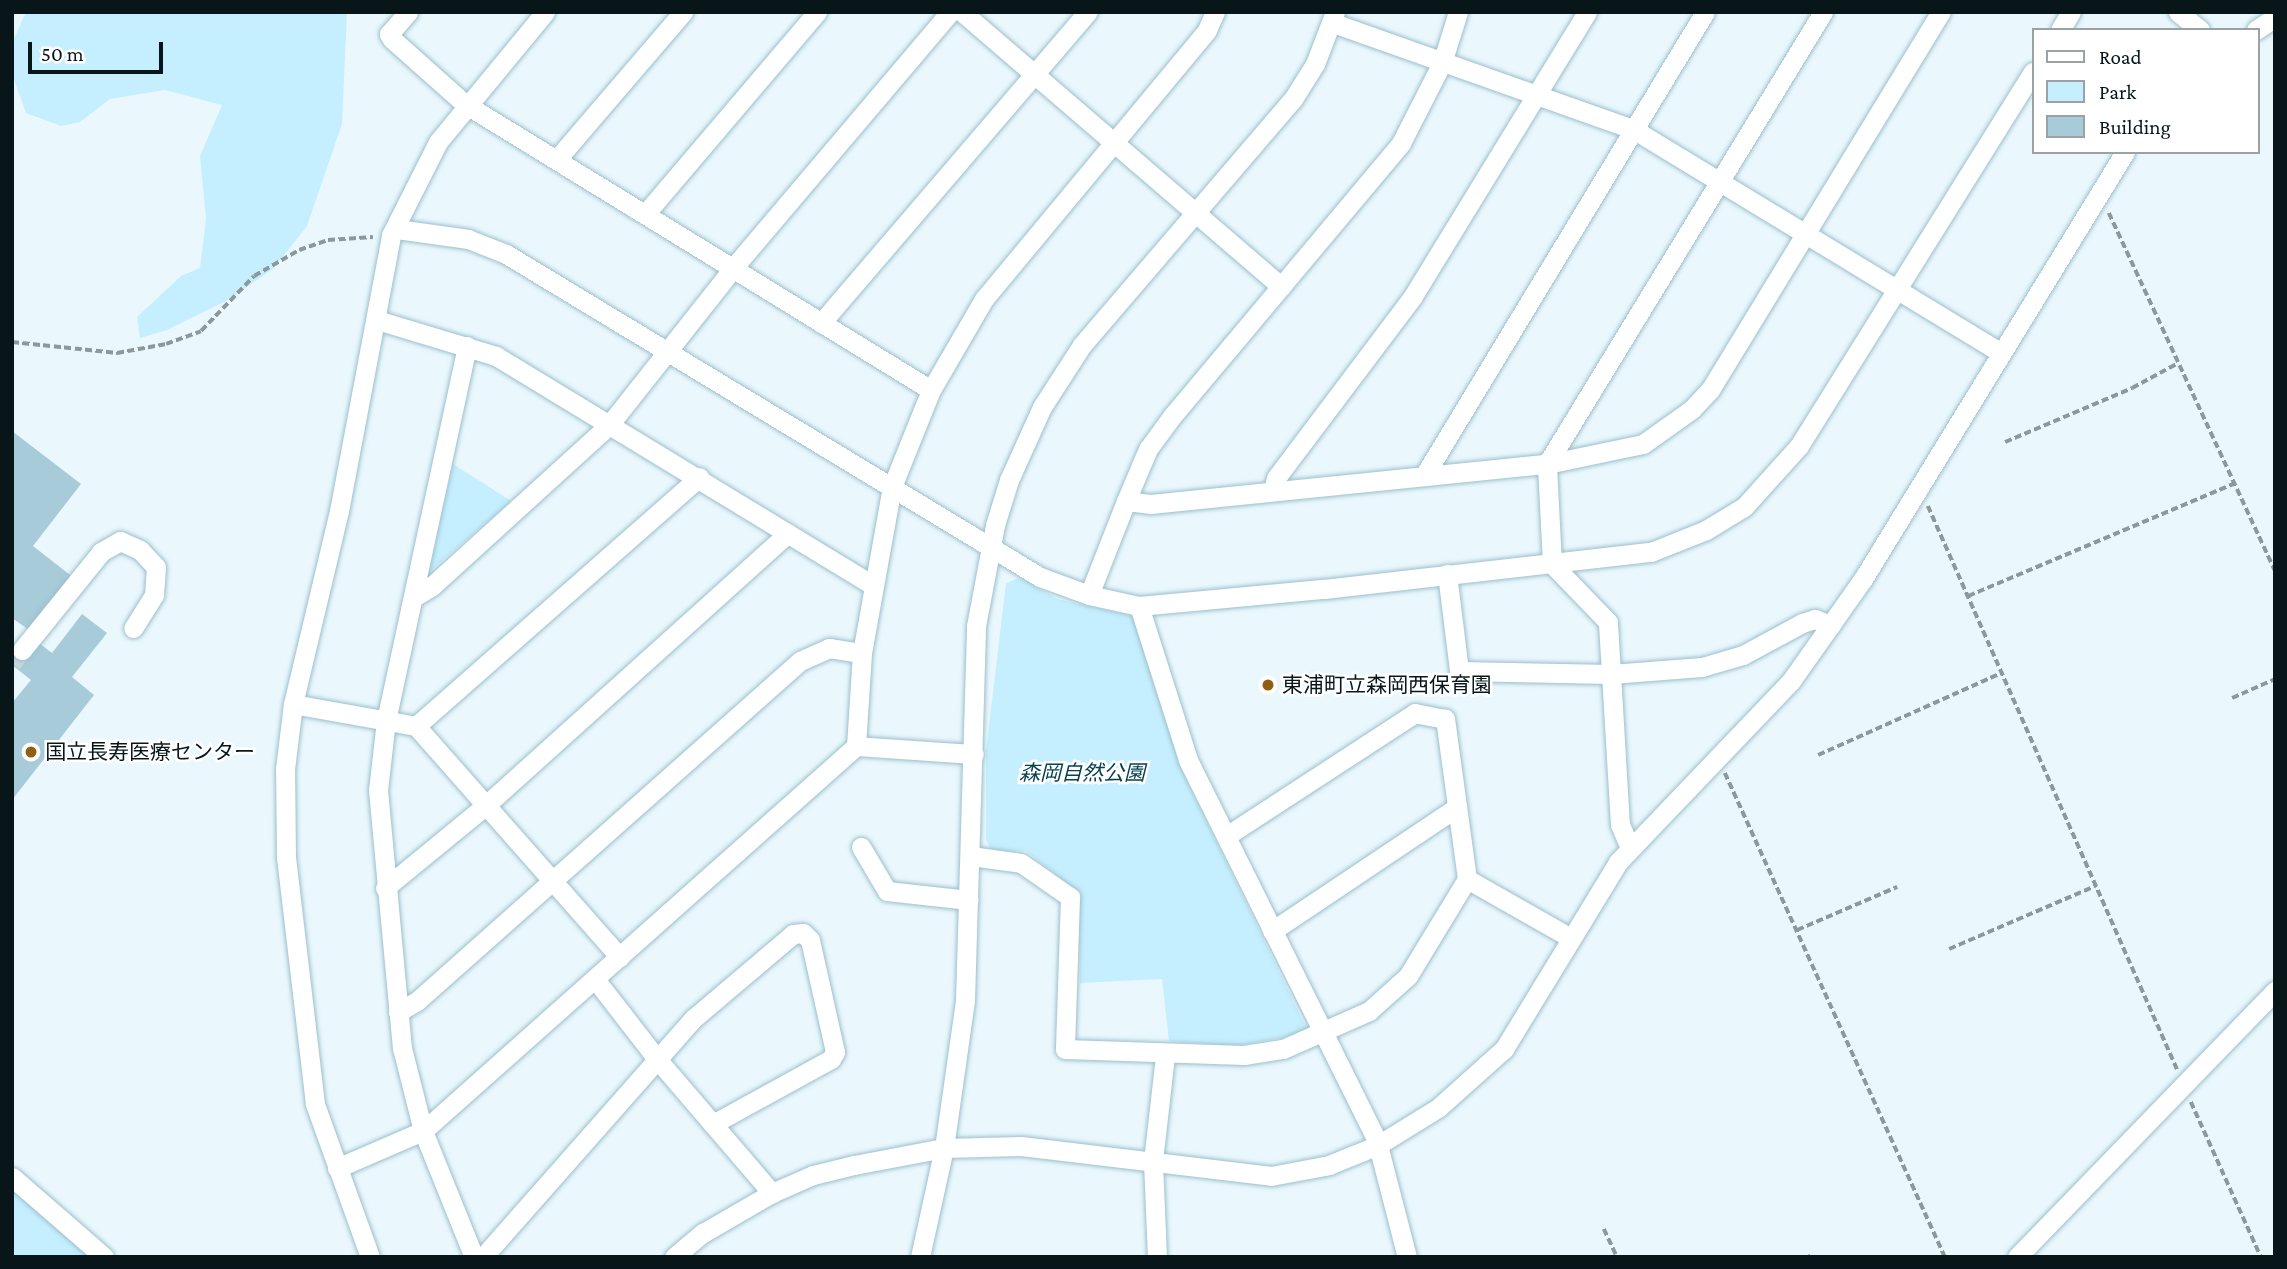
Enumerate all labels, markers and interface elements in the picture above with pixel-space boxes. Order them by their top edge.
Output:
scale bar [32,28,166,72]
legend [2032,28,2259,154]
text: 50 m [41,42,84,66]
text: Road [2099,45,2142,69]
text: Park [2099,80,2136,104]
text: Building [2099,115,2171,139]
place label: 東浦町立森岡西保育園 [1282,672,1492,698]
marker: 東浦町立森岡西保育園 [1260,677,1276,693]
place label: 国立長寿医療センター [45,739,255,765]
marker: 国立長寿医療センター [23,744,39,760]
park label: 森岡自然公園 [1019,760,1145,786]

